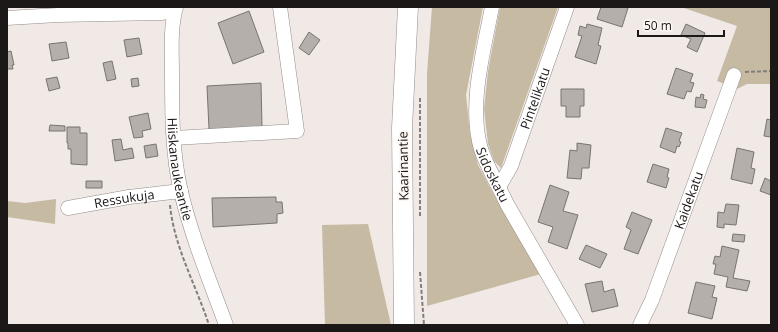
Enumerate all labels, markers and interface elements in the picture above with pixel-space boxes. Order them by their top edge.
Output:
scale bar [638,12,724,38]
text: 50 m [644,17,672,34]
street label: Pintelikatu [516,65,554,132]
street label: Hiiskanaukeantie [163,117,197,223]
street label: Kaarinantie [393,131,413,201]
street label: Sidoskatu [472,145,514,205]
street label: Kaidekatu [670,169,707,232]
street label: Ressukuja [92,185,155,212]

